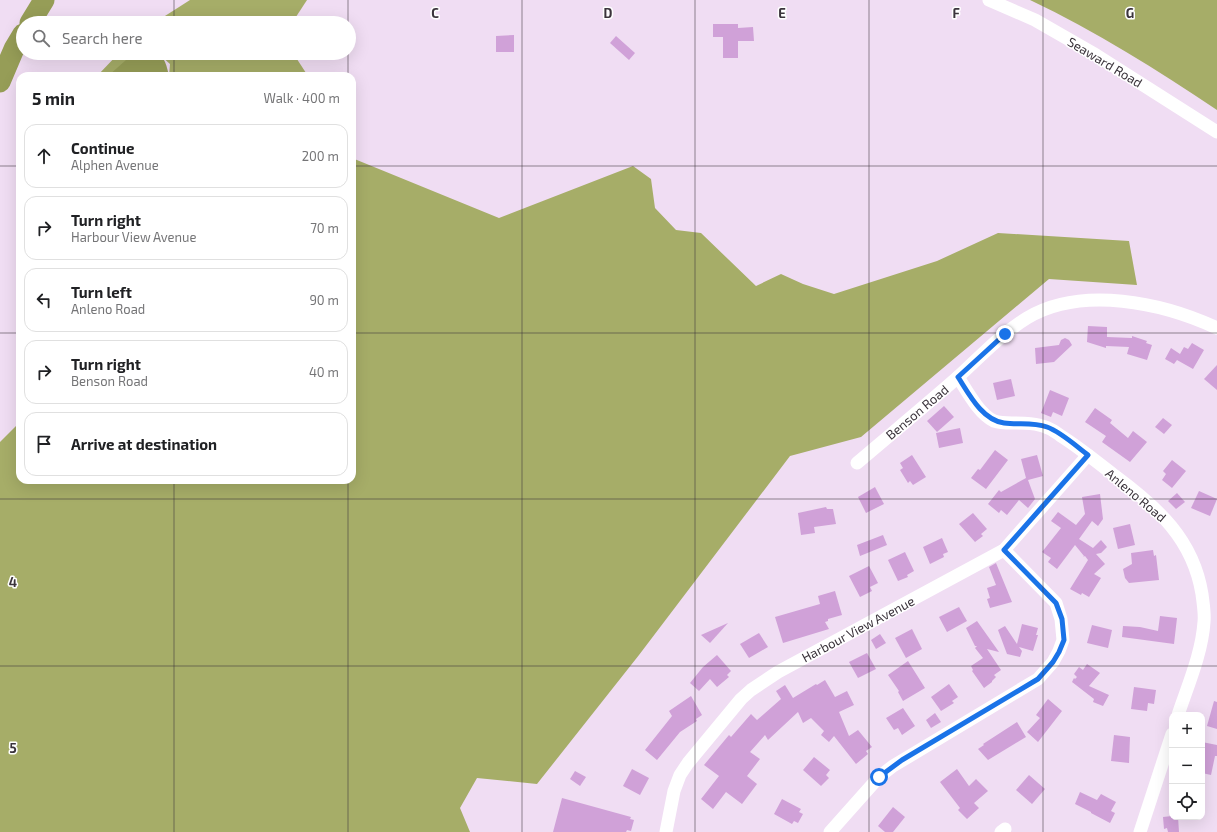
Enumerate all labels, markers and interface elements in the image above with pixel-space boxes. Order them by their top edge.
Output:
text: C [431,5,439,21]
text: D [604,5,613,21]
text: E [778,5,786,21]
text: F [952,5,960,21]
text: G [1126,5,1134,21]
search box [16,16,356,60]
icon: search [30,27,52,49]
text: Search here [62,29,143,47]
street label: Seaward Road [1065,33,1145,91]
text: 5 min [32,88,75,108]
text: Walk · 400 m [264,90,340,106]
text: Continue [71,139,134,157]
icon: ahead [33,145,55,167]
text: 200 m [302,148,339,164]
text: Alphen Avenue [71,157,159,173]
text: Turn right [71,211,141,229]
icon: right [33,217,55,239]
text: 70 m [310,220,339,236]
text: Harbour View Avenue [71,229,197,245]
text: Turn left [71,283,132,301]
icon: left [33,289,55,311]
text: 90 m [309,292,339,308]
text: Anleno Road [71,301,145,317]
route end [996,325,1014,343]
text: Turn right [71,355,141,373]
icon: right [33,361,55,383]
text: 40 m [309,364,339,380]
text: Benson Road [71,373,148,389]
street label: Benson Road [882,381,952,443]
icon: arrive [33,433,55,455]
text: Arrive at destination [71,435,217,453]
street label: Anleno Road [1102,465,1170,525]
text: 4 [9,574,17,590]
street label: Harbour View Avenue [799,592,917,666]
map controls [1169,712,1205,820]
button: + [1169,712,1205,748]
text: 5 [9,740,17,756]
button: − [1169,748,1205,784]
route start [870,768,888,786]
button: locate [1169,784,1205,820]

